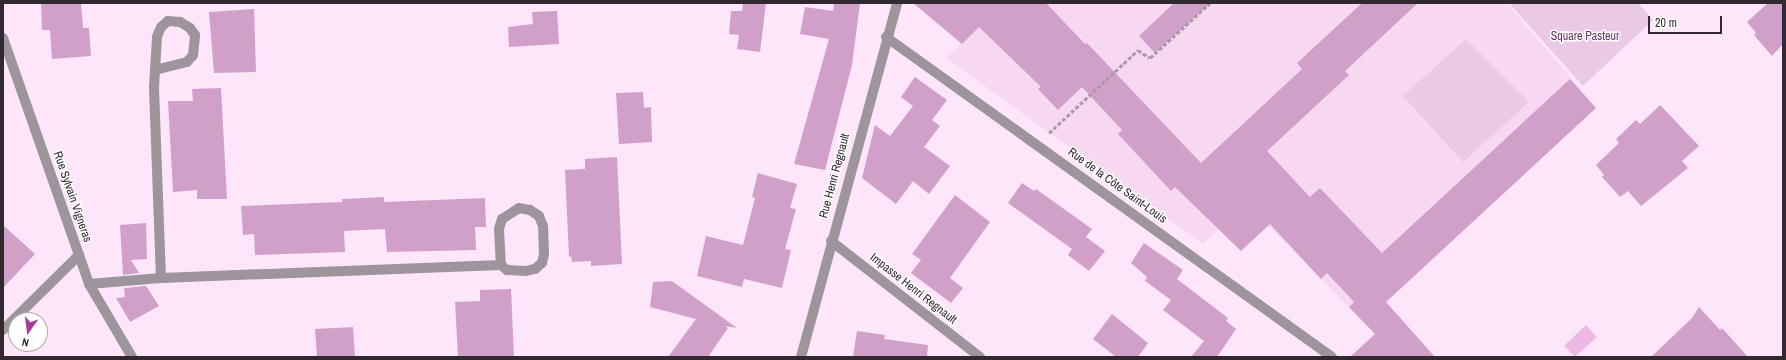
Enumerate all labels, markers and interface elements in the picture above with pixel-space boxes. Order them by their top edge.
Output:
scale bar [1650,8,1724,34]
text: 20 m [1655,15,1677,31]
park label: Square Pasteur [1551,30,1619,44]
street label: Rue Henri Regnault [817,132,853,220]
street label: Rue de la Côte Saint-Louis [1065,145,1169,227]
street label: Rue Sylvain Vigneras [50,150,94,244]
street label: Impasse Henri Regnault [867,251,959,327]
north arrow [8,312,48,352]
text: N [20,335,30,350]

